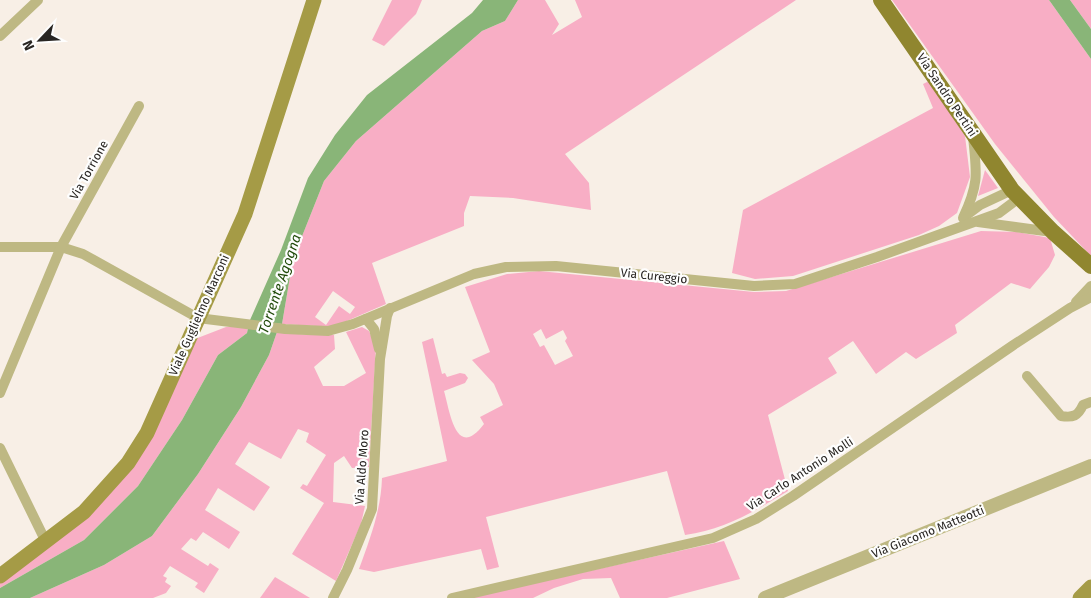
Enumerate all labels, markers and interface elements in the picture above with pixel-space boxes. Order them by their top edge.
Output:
north arrow [15,15,65,65]
text: N [19,37,38,53]
street label: Via Sandro Pertini [914,51,980,139]
street label: Via Torrione [67,138,111,202]
water label: Torrente Agogna [255,232,305,336]
street label: Viale Guglielmo Marconi [166,252,232,378]
street label: Via Cureggio [620,266,688,286]
street label: Via Aldo Moro [352,429,372,505]
street label: Via Carlo Antonio Molli [744,434,856,514]
street label: Via Giacomo Matteotti [870,503,986,561]

